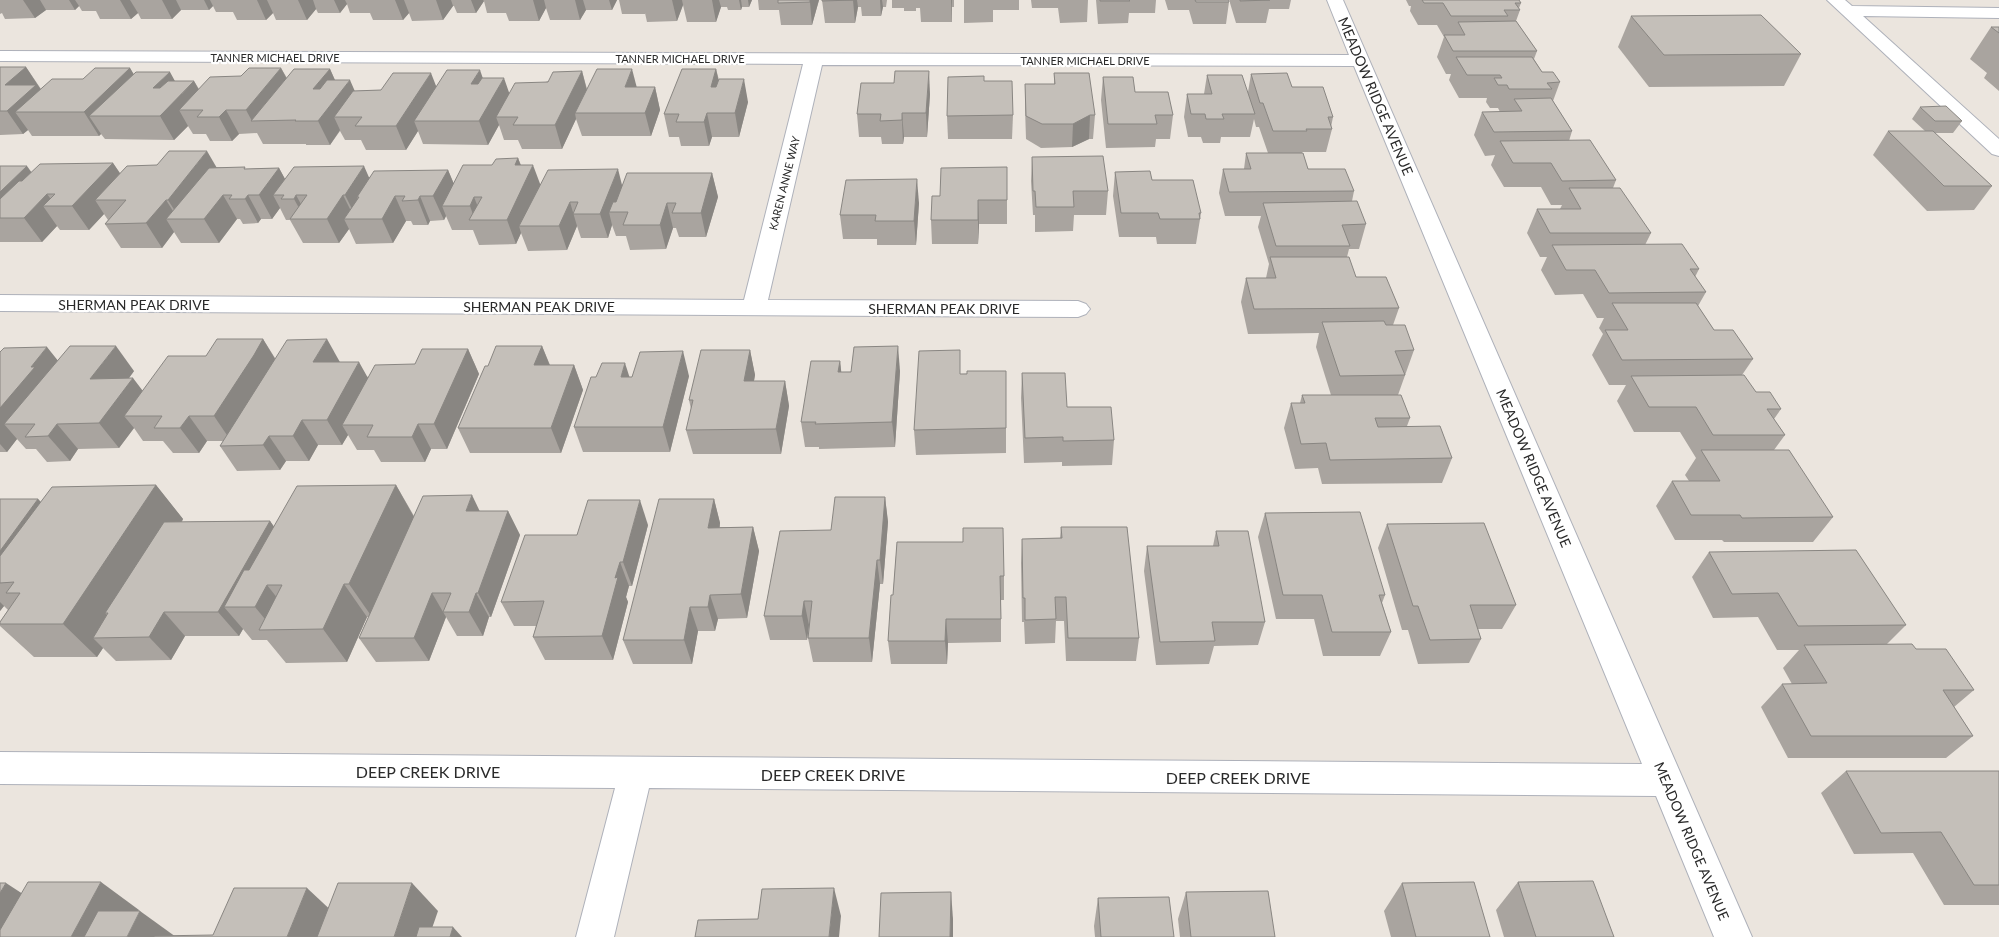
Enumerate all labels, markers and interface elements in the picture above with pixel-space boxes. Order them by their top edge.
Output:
street label: MEADOW RIDGE AVENUE [1335,14,1417,178]
street label: TANNER MICHAEL DRIVE [210,51,340,64]
street label: TANNER MICHAEL DRIVE [615,52,745,65]
street label: TANNER MICHAEL DRIVE [1020,54,1150,67]
street label: KAREN ANNE WAY [766,134,802,231]
street label: SHERMAN PEAK DRIVE [58,296,210,313]
street label: SHERMAN PEAK DRIVE [463,298,615,315]
street label: SHERMAN PEAK DRIVE [868,300,1020,317]
street label: MEADOW RIDGE AVENUE [1493,386,1575,550]
street label: MEADOW RIDGE AVENUE [1651,759,1733,923]
street label: DEEP CREEK DRIVE [356,762,500,781]
street label: DEEP CREEK DRIVE [761,765,905,784]
street label: DEEP CREEK DRIVE [1166,768,1310,787]

